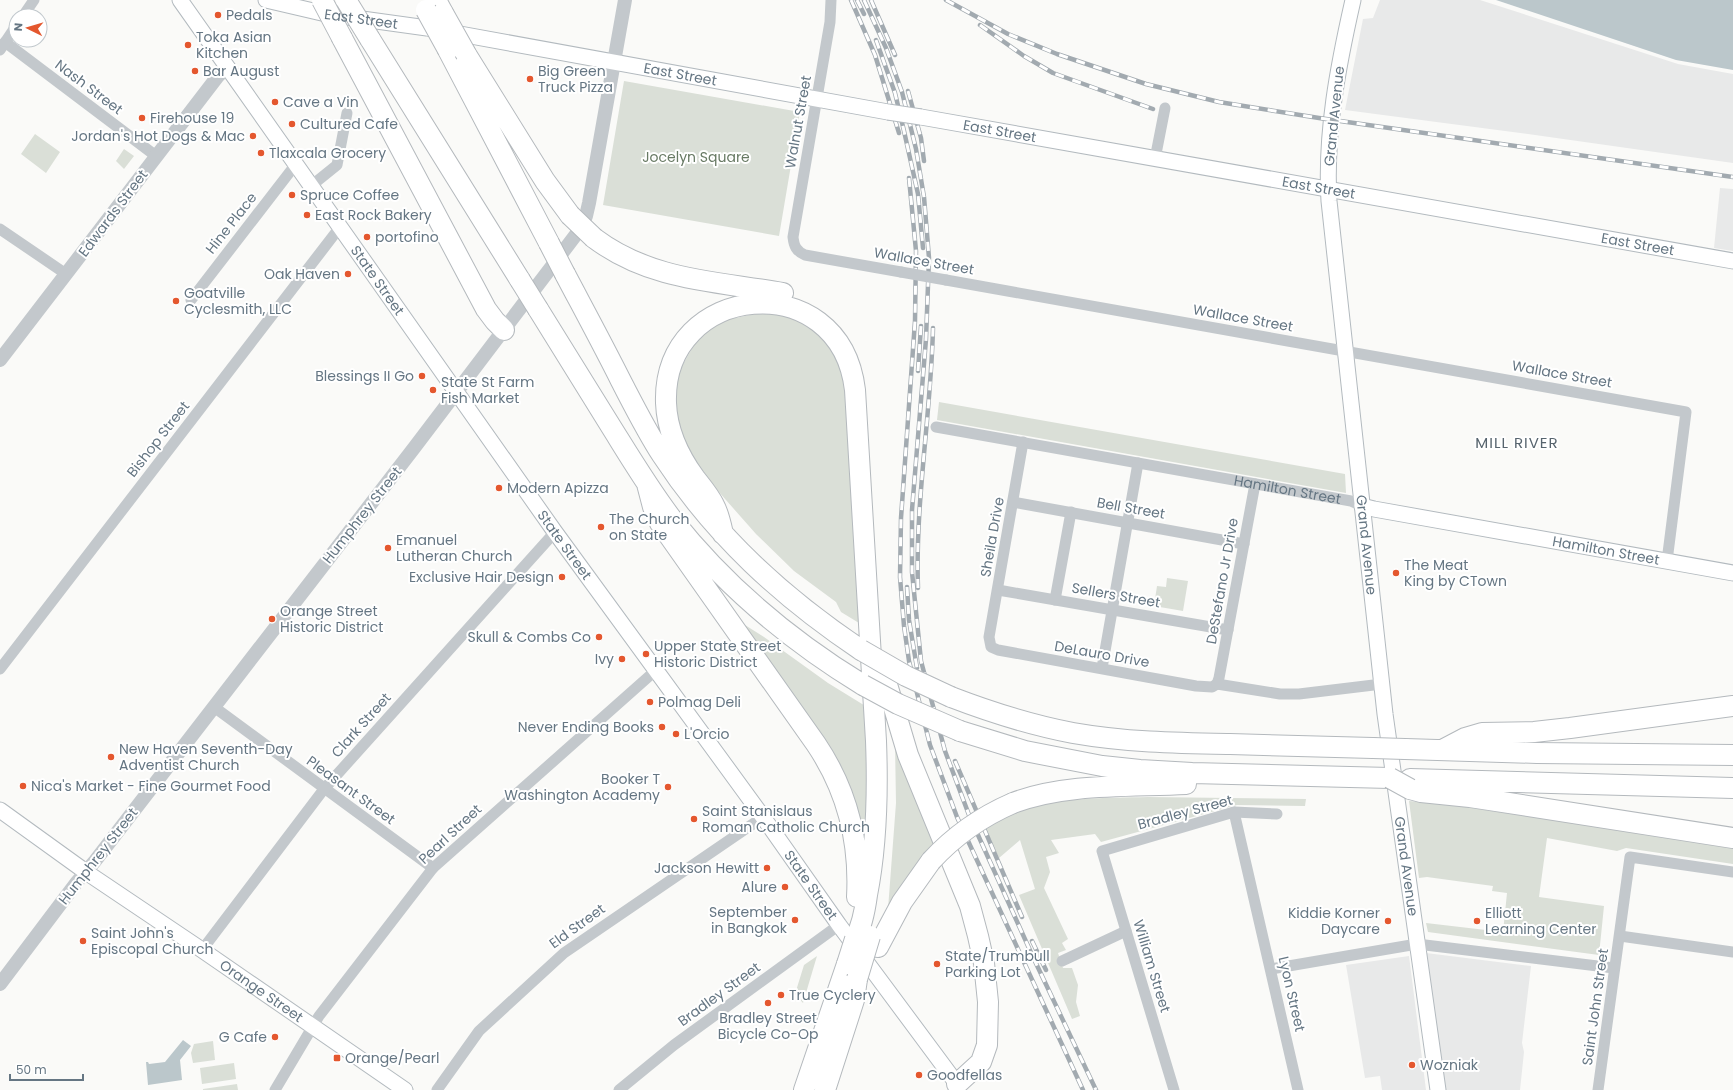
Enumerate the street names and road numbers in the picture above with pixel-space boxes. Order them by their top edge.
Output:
street label: East Street [323,4,399,34]
street label: Nash Street [51,55,127,119]
street label: East Street [642,58,718,91]
street label: Grand Avenue [1319,65,1349,167]
street label: Walnut Street [780,74,816,170]
street label: East Street [962,115,1038,147]
street label: Edwards Street [74,165,152,261]
street label: East Street [1281,171,1357,204]
street label: Hine Place [201,188,261,258]
street label: East Street [1600,228,1676,260]
street label: State Street [346,241,409,319]
street label: Wallace Street [872,242,976,280]
street label: Wallace Street [1191,299,1295,337]
street label: Wallace Street [1510,355,1614,393]
street label: Bishop Street [122,397,194,481]
street label: Humphrey Street [318,462,406,568]
street label: Hamilton Street [1232,470,1343,509]
street label: Bell Street [1095,492,1167,524]
street label: Grand Avenue [1351,494,1382,596]
street label: Sheila Drive [975,495,1009,579]
street label: State Street [533,506,597,584]
street label: DeStefano Jr Drive [1201,516,1243,646]
street label: Hamilton Street [1551,531,1661,570]
street label: Sellers Street [1070,577,1162,613]
street label: DeLauro Drive [1053,636,1151,672]
street label: Clark Street [327,688,395,762]
street label: Pleasant Street [303,751,399,829]
street label: Bradley Street [1135,790,1235,834]
street label: Pearl Street [414,800,486,868]
street label: Humphrey Street [54,803,142,909]
street label: Grand Avenue [1390,815,1423,918]
street label: State Street [779,846,843,924]
street label: Eld Street [545,899,609,953]
street label: William Street [1128,917,1176,1015]
street label: Saint John Street [1577,947,1613,1067]
street label: Lyon Street [1274,954,1310,1034]
street label: Orange Street [216,955,307,1027]
street label: Bradley Street [674,957,764,1031]

